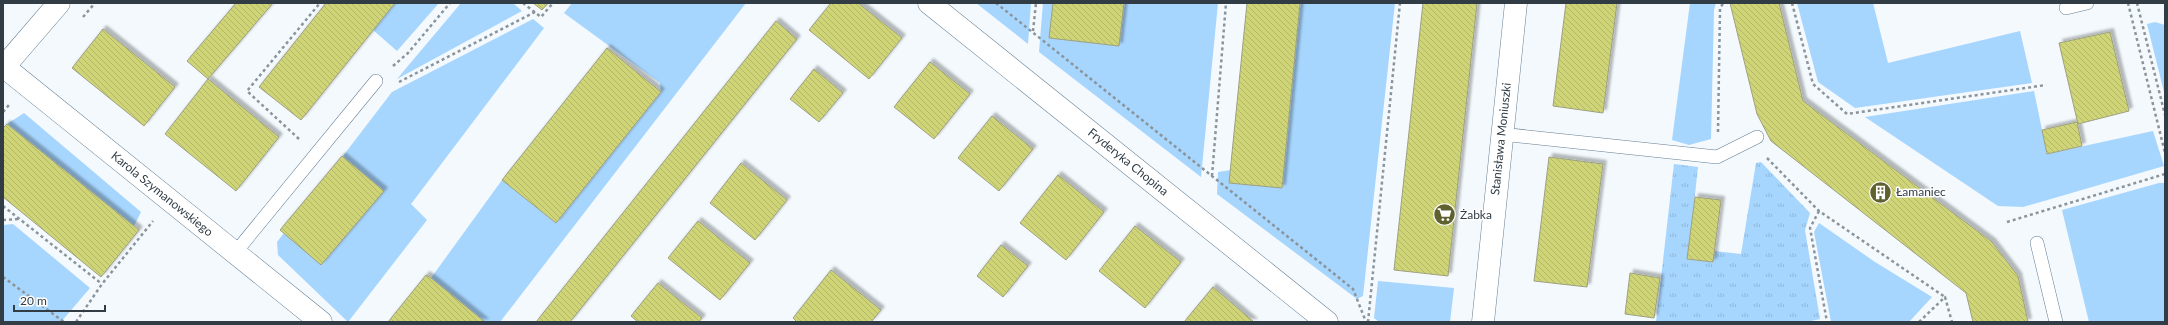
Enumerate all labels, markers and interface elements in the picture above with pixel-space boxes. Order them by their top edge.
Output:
street label: Stanisława Moniuszki [1487,82,1514,196]
street label: Fryderyka Chopina [1085,125,1172,199]
street label: Karola Szymanowskiego [108,148,216,239]
building icon: Łamaniec [1867,179,1893,205]
place label: Łamaniec [1896,184,1946,199]
supermarket icon: Żabka [1432,202,1458,228]
place label: Żabka [1460,207,1492,222]
scale bar [14,287,105,313]
text: 20 m [20,293,47,308]

